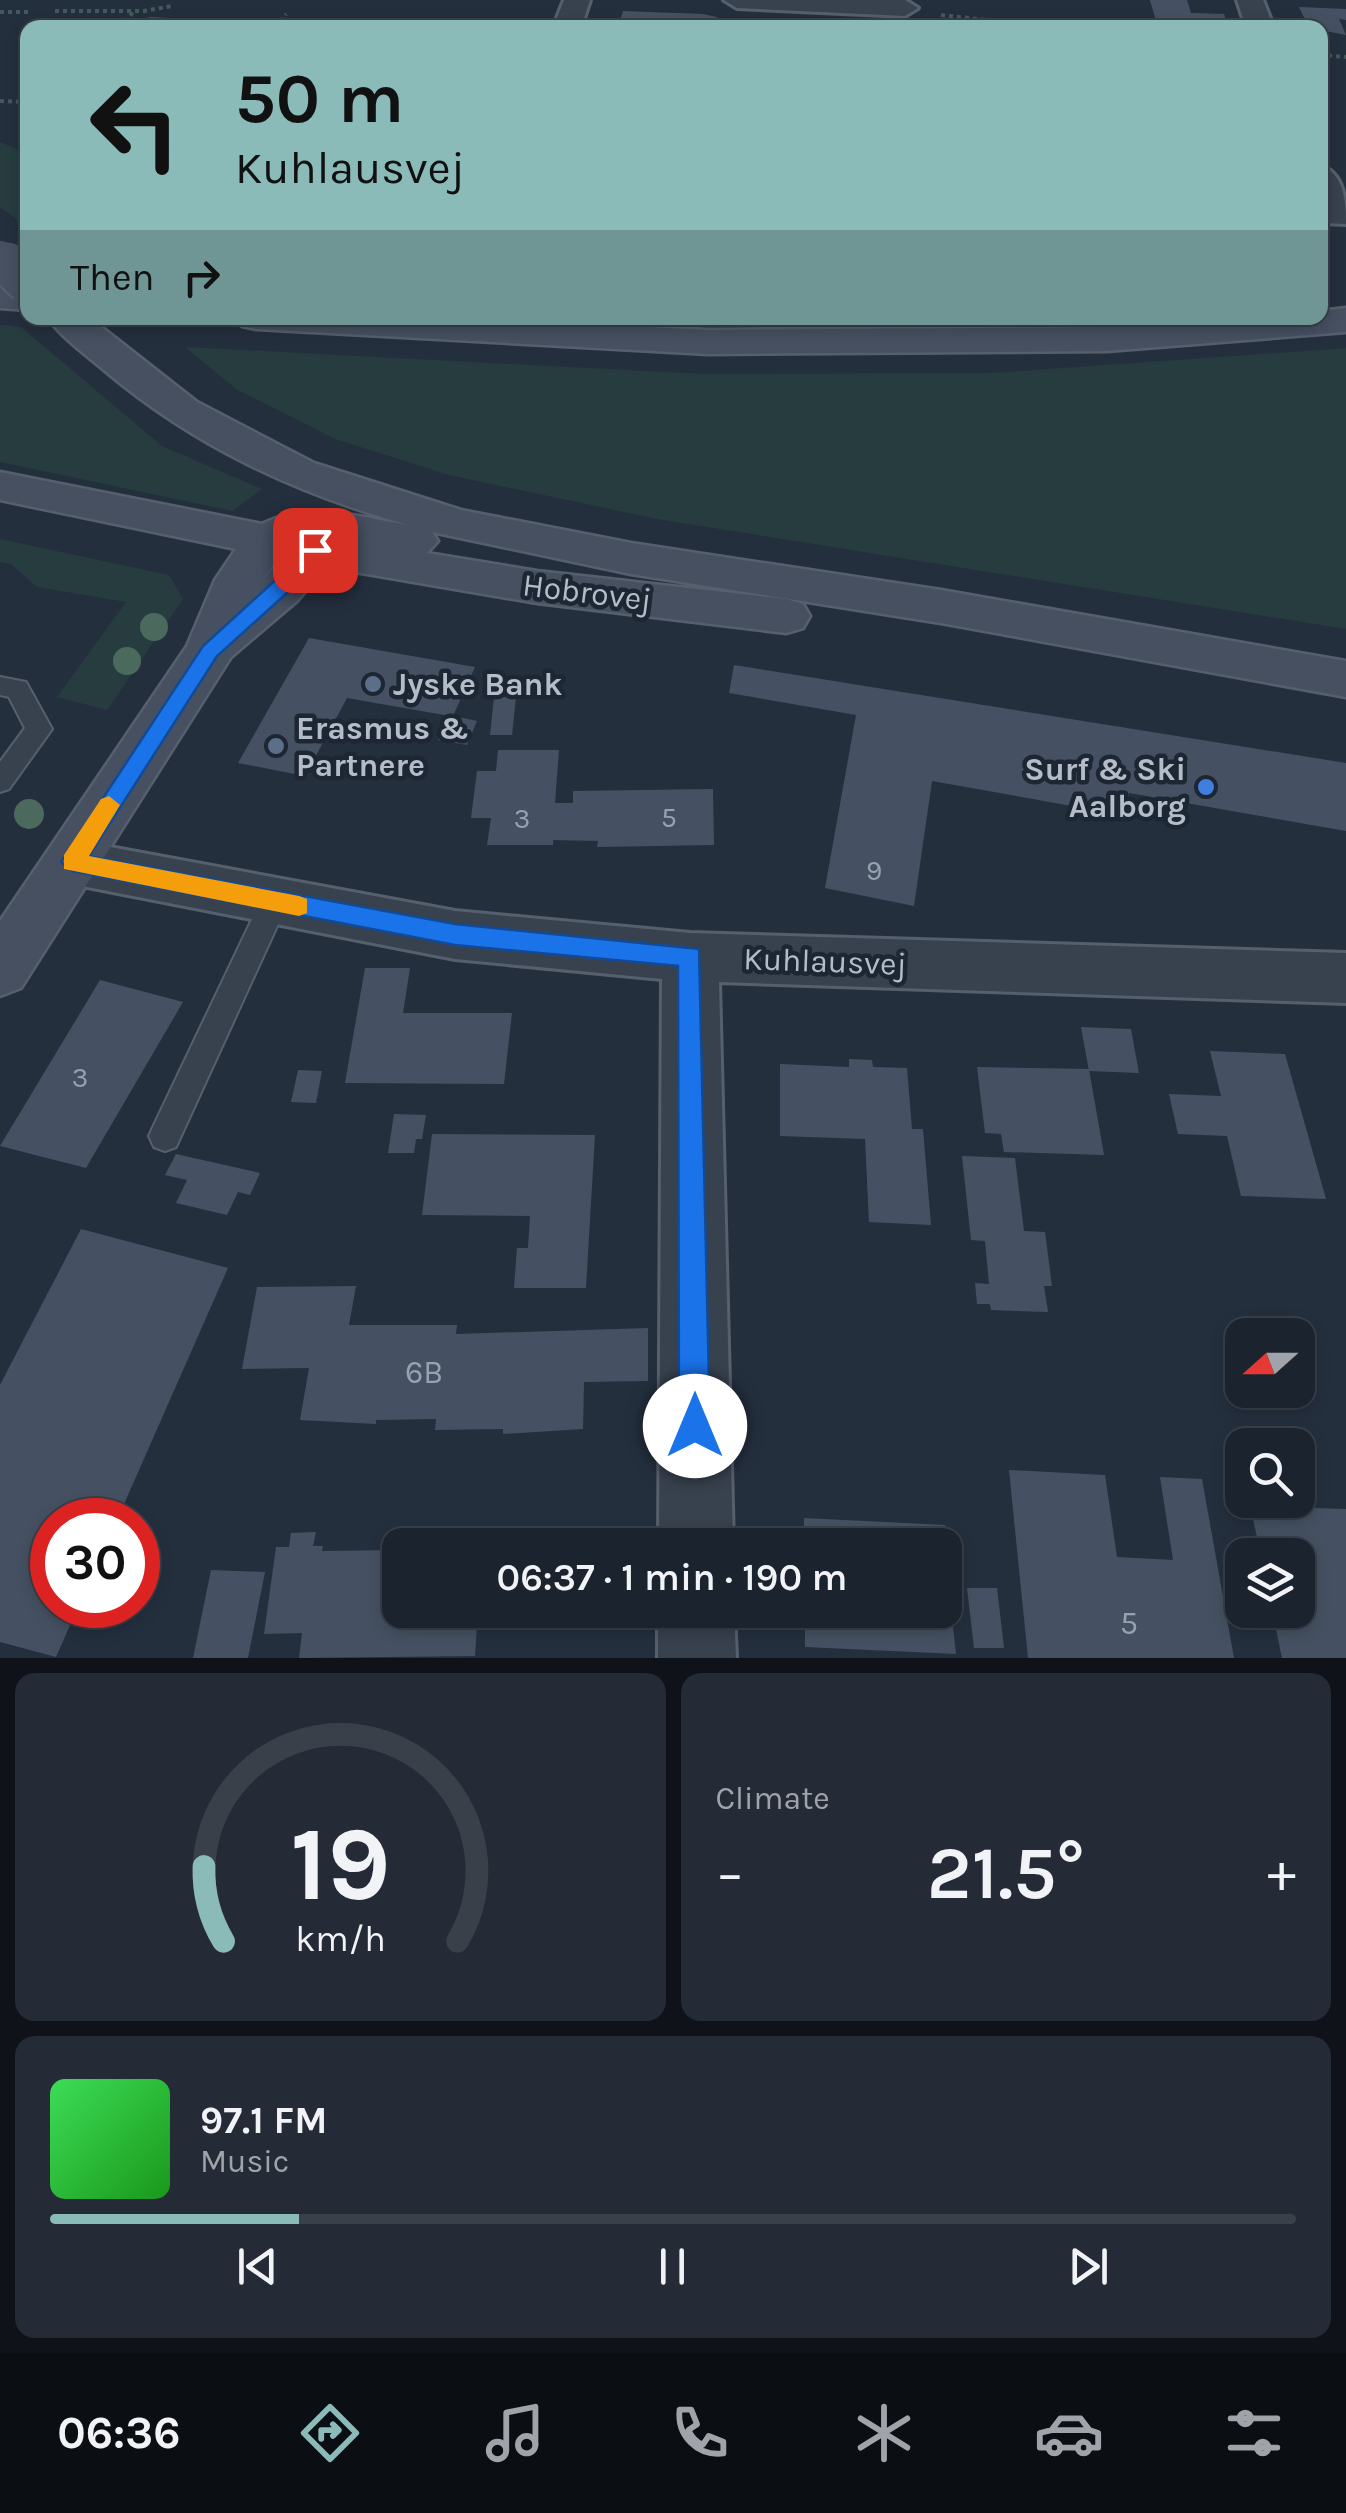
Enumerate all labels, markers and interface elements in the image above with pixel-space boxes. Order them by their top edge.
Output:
text: 50 m [235,58,404,140]
icon: left [70,60,200,190]
text: Kuhlausvej [235,142,465,194]
icon: right [174,250,229,305]
text: Then [70,255,154,300]
pin [273,508,358,593]
icon: arrive [288,523,343,578]
street label: Hobrovej [520,566,653,619]
place label: Jyske Bank [393,666,563,703]
marker: Jyske Bank [362,673,384,695]
place label: Erasmus & Partnere [296,710,469,784]
marker: Erasmus & Partnere [265,735,287,757]
place label: Surf & Ski Aalborg [1024,751,1186,825]
marker: Surf & Ski Aalborg [1195,776,1217,798]
house number: 5 [661,801,677,834]
house number: 3 [514,802,530,835]
house number: 9 [866,854,882,887]
street label: Kuhlausvej [743,940,907,983]
house number: 3 [72,1061,88,1094]
north arrow [1225,1318,1315,1408]
map controls [1225,1318,1315,1628]
house number: 6B [405,1354,443,1391]
position arrow [643,1374,747,1478]
button: search [1225,1428,1315,1518]
speed limit sign: 30 [30,1498,160,1628]
button: layers [1225,1538,1315,1628]
text: 06:37 · 1 min · 190 m [497,1555,847,1600]
house number: 5 [1120,1605,1138,1642]
text: Climate [716,1780,830,1817]
text: 19 [290,1804,391,1925]
text: 21.5° [927,1829,1085,1917]
text: − [716,1841,744,1905]
text: + [1267,1841,1296,1905]
text: km/h [295,1918,386,1960]
text: 97.1 FM [200,2098,327,2143]
text: Music [200,2143,289,2180]
icon: previous [230,2239,285,2294]
icon: pause [645,2239,700,2294]
icon: next [1061,2239,1116,2294]
icon: directions [295,2398,365,2468]
icon: music [480,2398,550,2468]
icon: phone [665,2398,735,2468]
icon: climate [849,2398,919,2468]
icon: car [1034,2398,1104,2468]
icon: filters [1219,2398,1289,2468]
text: 06:36 [57,2407,181,2459]

